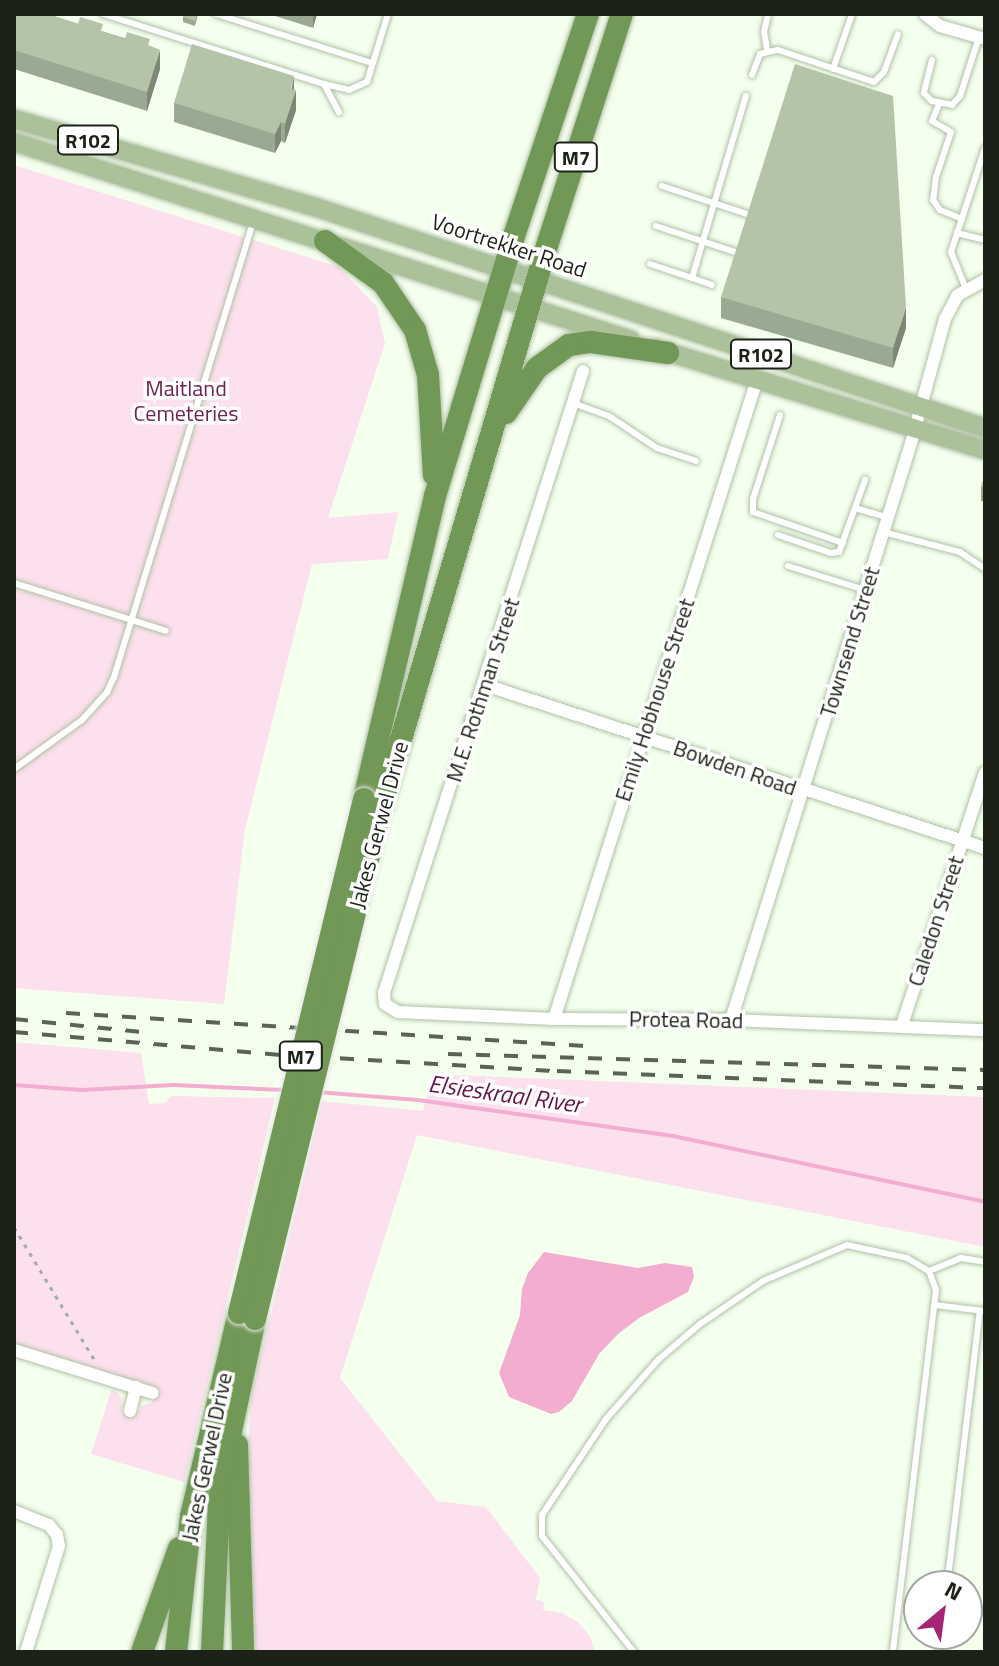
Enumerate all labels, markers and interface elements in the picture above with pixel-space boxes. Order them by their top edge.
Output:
road number: R102 [56,124,120,156]
road number: M7 [552,141,600,173]
street label: Voortrekker Road [428,209,590,283]
road number: R102 [729,338,793,370]
park label: Maitland Cemeteries [134,375,238,426]
street label: Townsend Street [815,564,885,720]
street label: M.E. Rothman Street [441,595,525,785]
street label: Emily Hobhouse Street [610,595,700,805]
street label: Bowden Road [670,735,800,801]
street label: Jakes Gerwel Drive [344,739,414,911]
street label: Caledon Street [902,852,970,990]
street label: Protea Road [629,1006,743,1034]
road number: M7 [277,1040,325,1072]
water label: Elsieskraal River [427,1069,583,1119]
street label: Jakes Gerwel Drive [176,1370,238,1544]
north arrow [903,1570,983,1650]
text: N [939,1572,969,1609]

